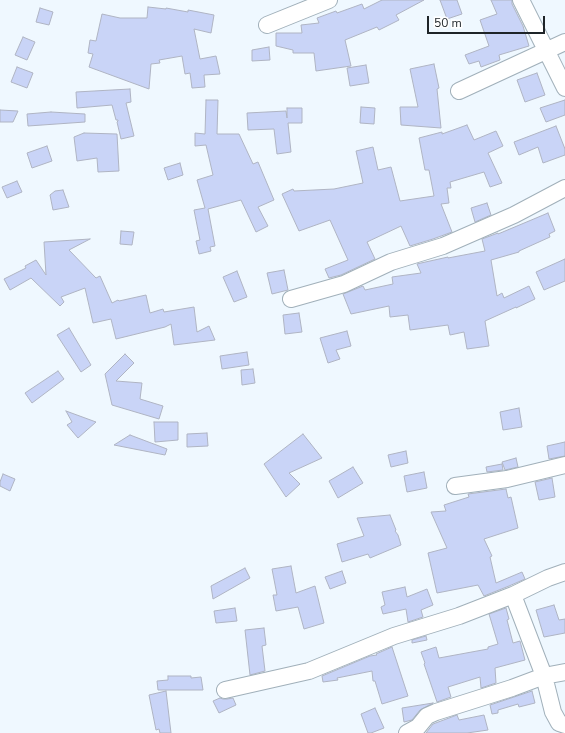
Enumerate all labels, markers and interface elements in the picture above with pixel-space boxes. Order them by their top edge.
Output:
scale bar [429,8,547,34]
text: 50 m [434,15,462,31]

